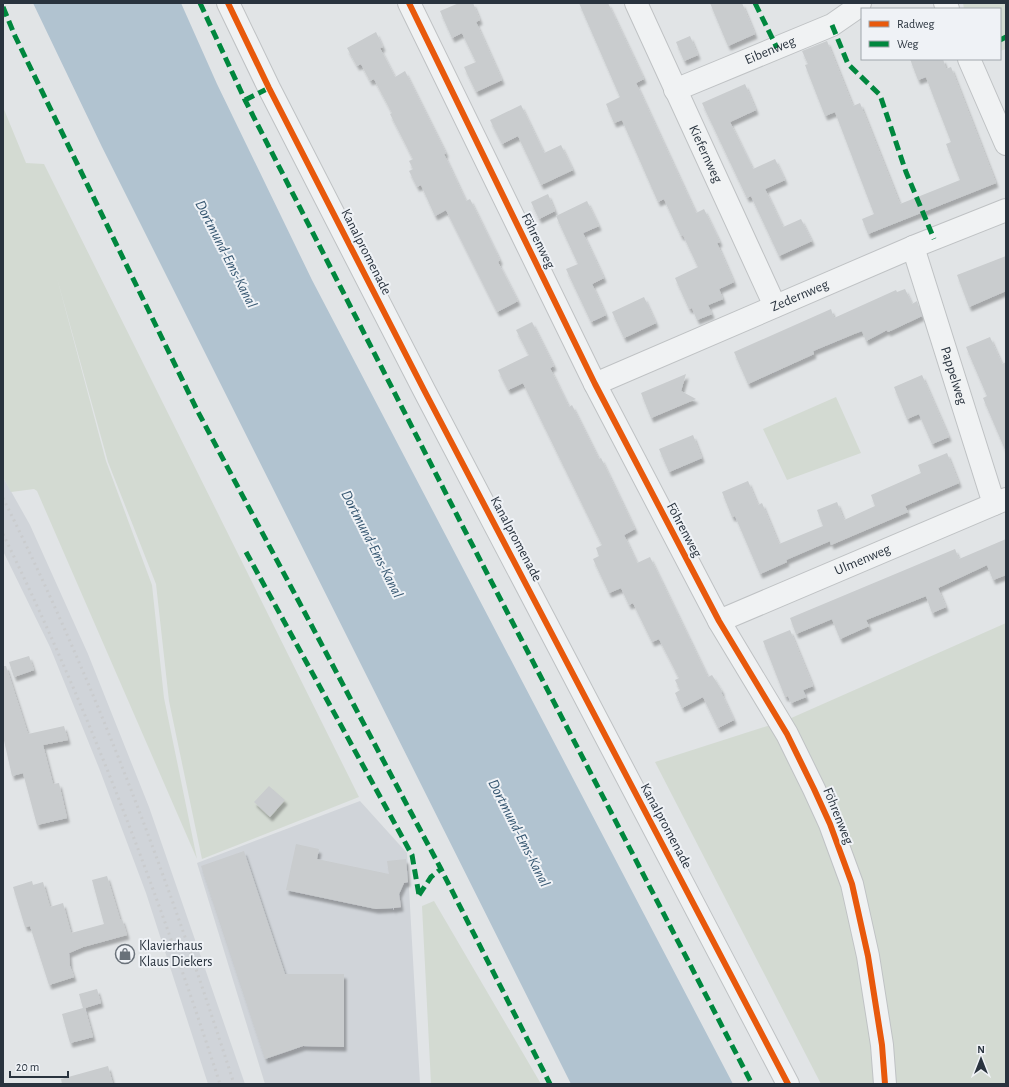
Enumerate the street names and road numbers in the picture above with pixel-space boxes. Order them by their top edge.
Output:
street label: Eibenweg [743,34,798,67]
street label: Kiefernweg [686,123,725,185]
street label: Kanalpromenade [338,207,394,297]
street label: Föhrenweg [519,211,557,271]
street label: Zedernweg [769,277,831,314]
street label: Pappelweg [938,345,969,407]
street label: Kanalpromenade [488,494,544,584]
street label: Föhrenweg [664,500,704,560]
street label: Ulmenweg [833,542,893,578]
street label: Kanalpromenade [638,781,694,871]
street label: Föhrenweg [820,786,856,847]

